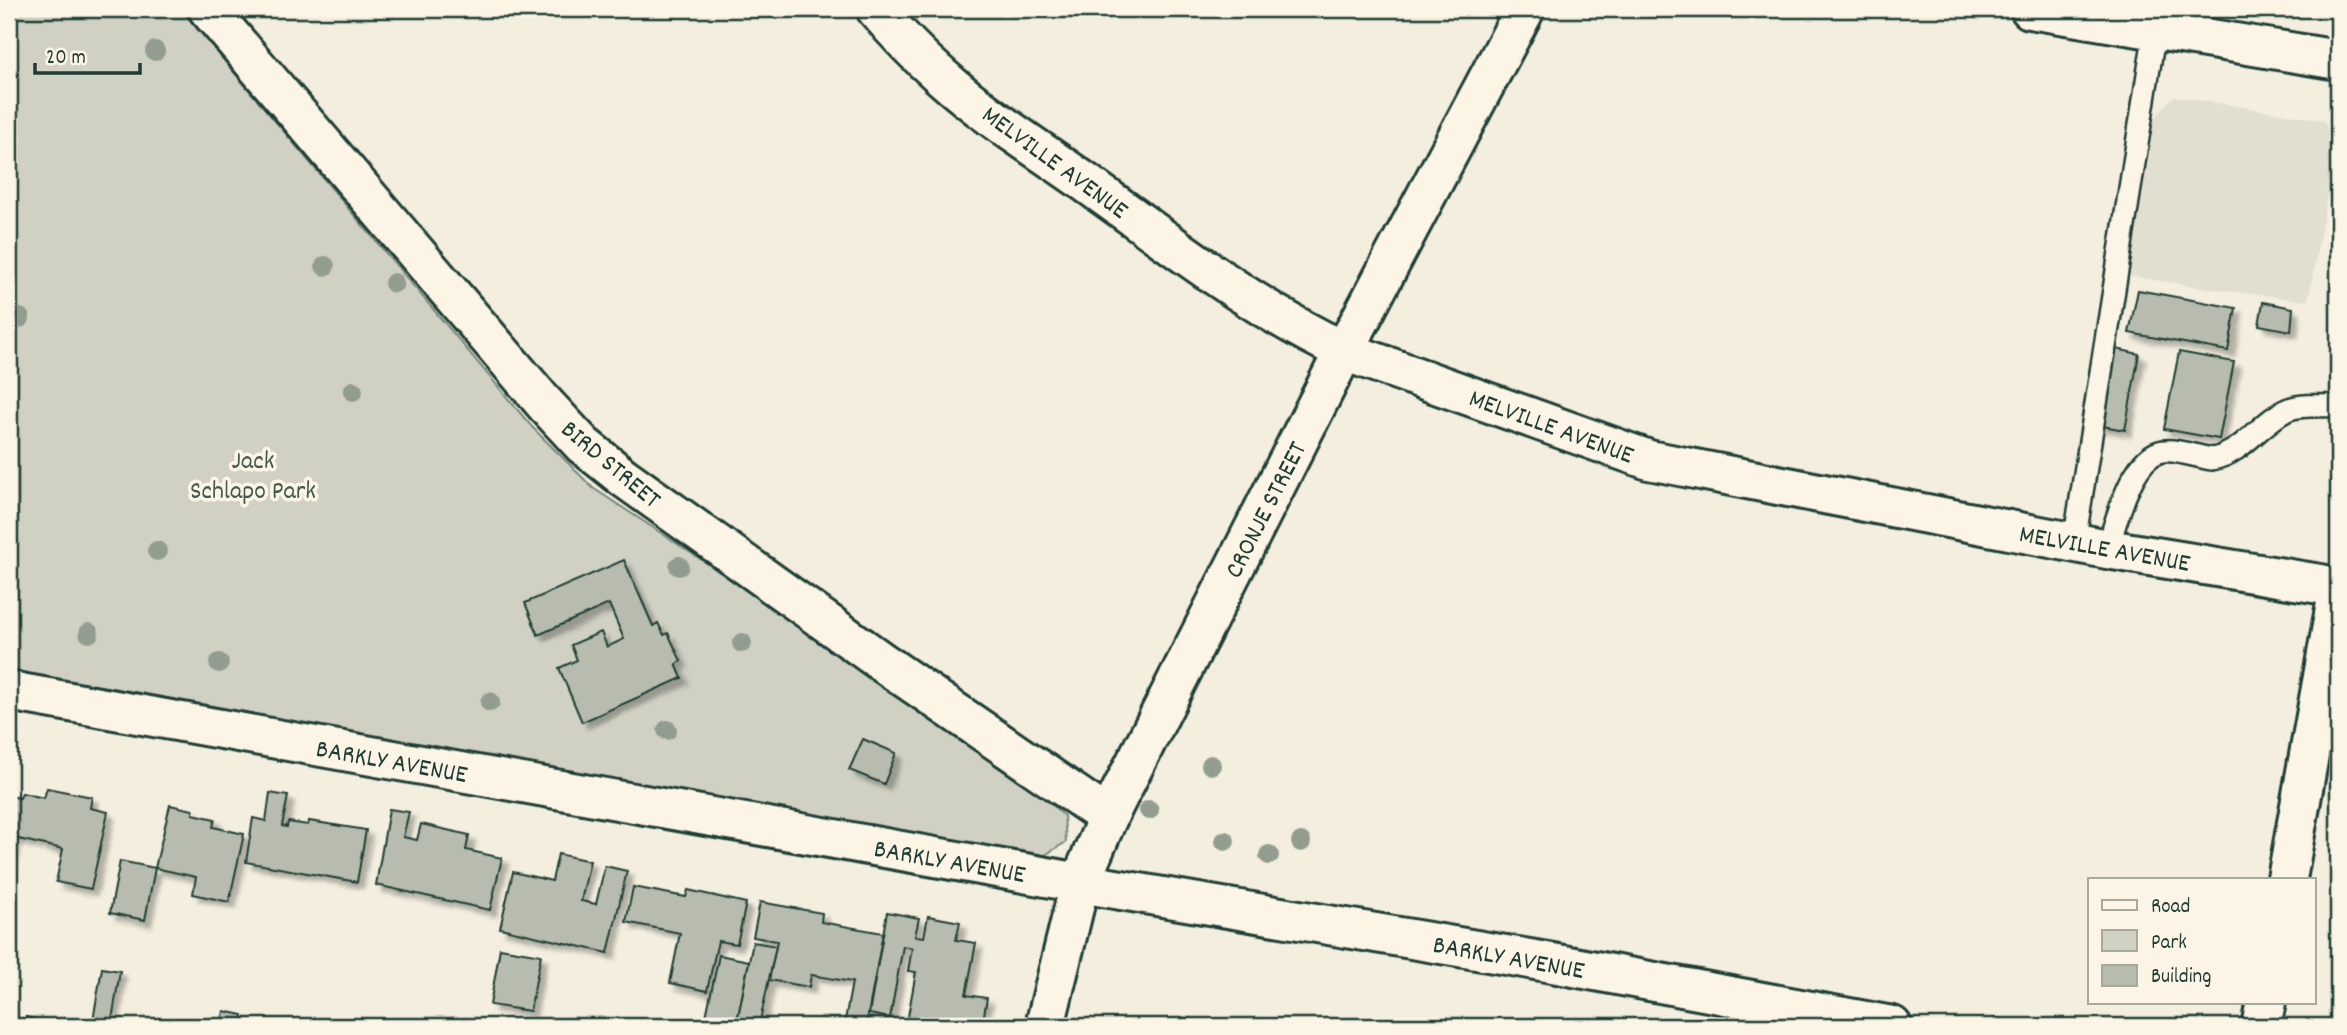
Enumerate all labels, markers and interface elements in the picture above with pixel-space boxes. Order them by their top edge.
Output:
scale bar [35,32,140,76]
text: 20 m [46,44,86,74]
street label: MELVILLE AVENUE [973,98,1135,230]
street label: MELVILLE AVENUE [1463,381,1639,475]
street label: BIRD STREET [552,413,668,519]
street label: CRONJE STREET [1217,435,1318,585]
park label: Jack Schlapo Park [190,444,316,511]
street label: MELVILLE AVENUE [2016,517,2193,584]
street label: BARKLY AVENUE [313,732,470,795]
street label: BARKLY AVENUE [871,832,1028,895]
legend [2088,878,2316,1004]
text: Road [2151,893,2190,923]
street label: BARKLY AVENUE [1430,928,1587,991]
text: Park [2151,929,2187,959]
text: Building [2151,963,2211,993]

